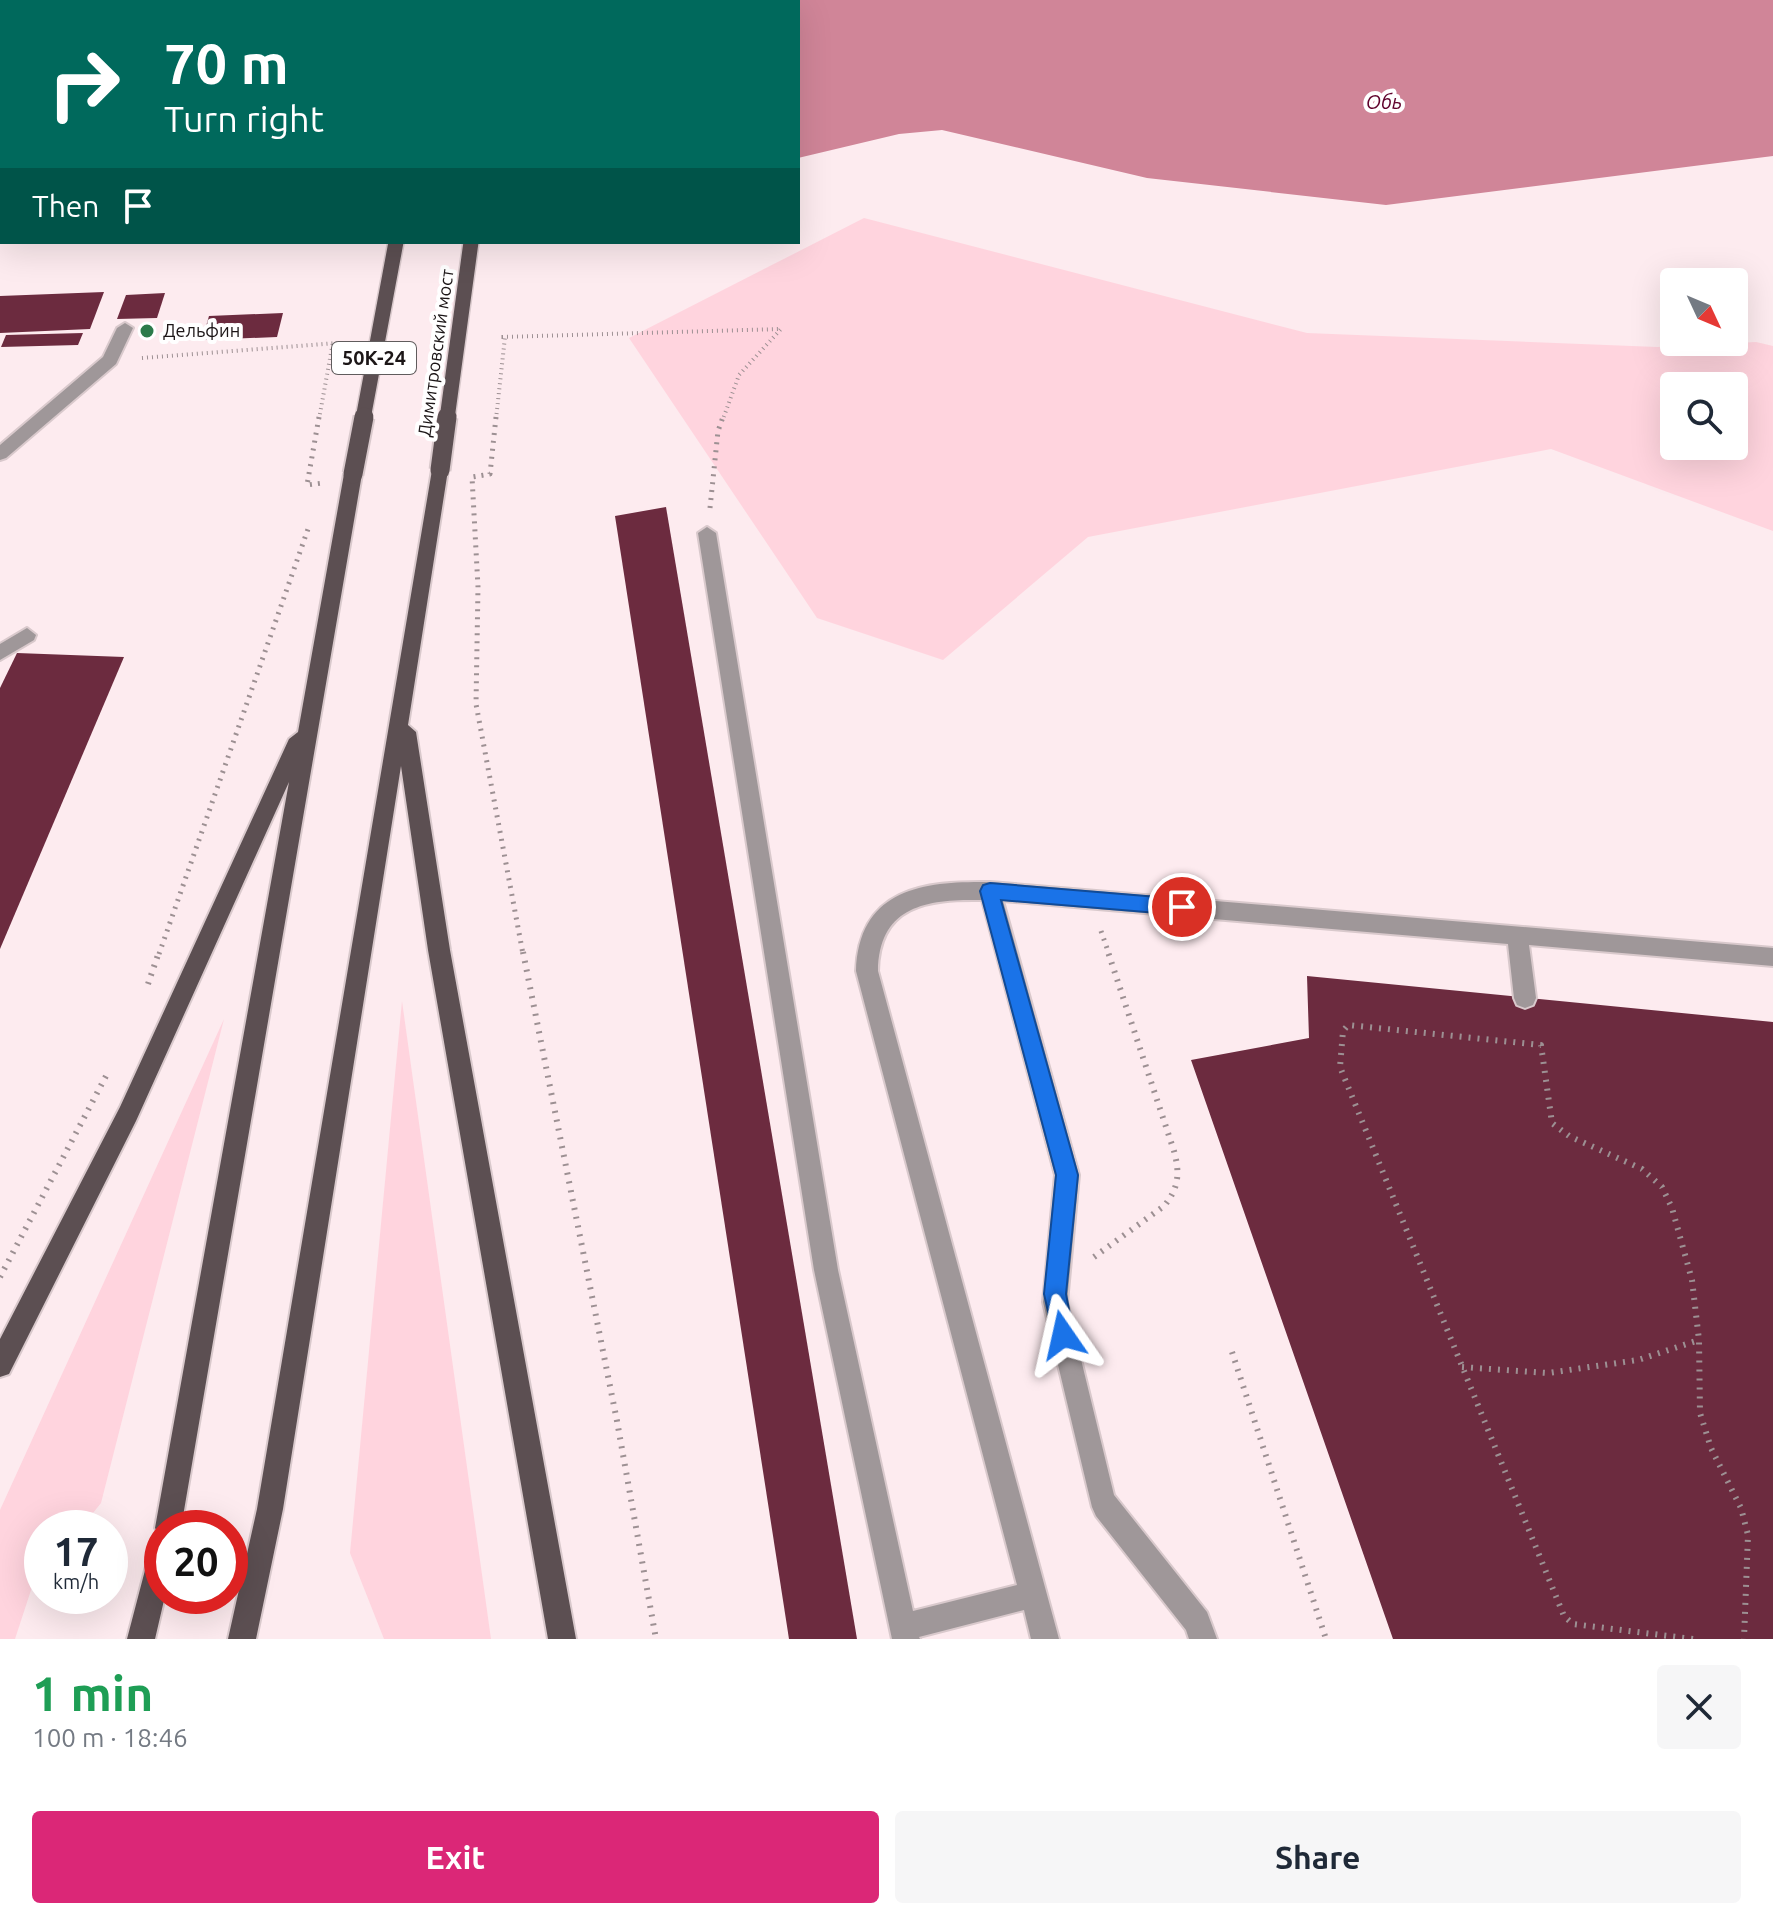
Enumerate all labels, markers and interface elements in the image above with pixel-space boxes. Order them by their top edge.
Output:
icon: right [32,32,136,136]
text: 70 m [164,32,289,95]
water label: Обь [1366,90,1402,113]
text: Turn right [164,98,324,139]
icon: arrive [116,184,160,228]
text: Then [32,189,100,223]
street label: Димитровский мост [413,268,457,438]
north arrow [1660,268,1748,356]
map controls [1660,268,1748,460]
place label: Дельфин [163,320,240,340]
marker: Дельфин [138,322,156,340]
road number: 50К-24 [332,342,416,374]
button: search [1660,372,1748,460]
pin [1148,873,1216,941]
icon: arrive [1160,885,1204,929]
position arrow [1021,1293,1105,1377]
speed limit sign: 20 [144,1510,248,1614]
text: 17 [53,1529,99,1574]
text: km/h [53,1570,99,1593]
button: close [1657,1665,1741,1749]
text: 1 min [32,1666,153,1720]
text: 100 m · 18:46 [32,1723,188,1752]
button: Exit [32,1811,879,1903]
button: Share [895,1811,1741,1903]

